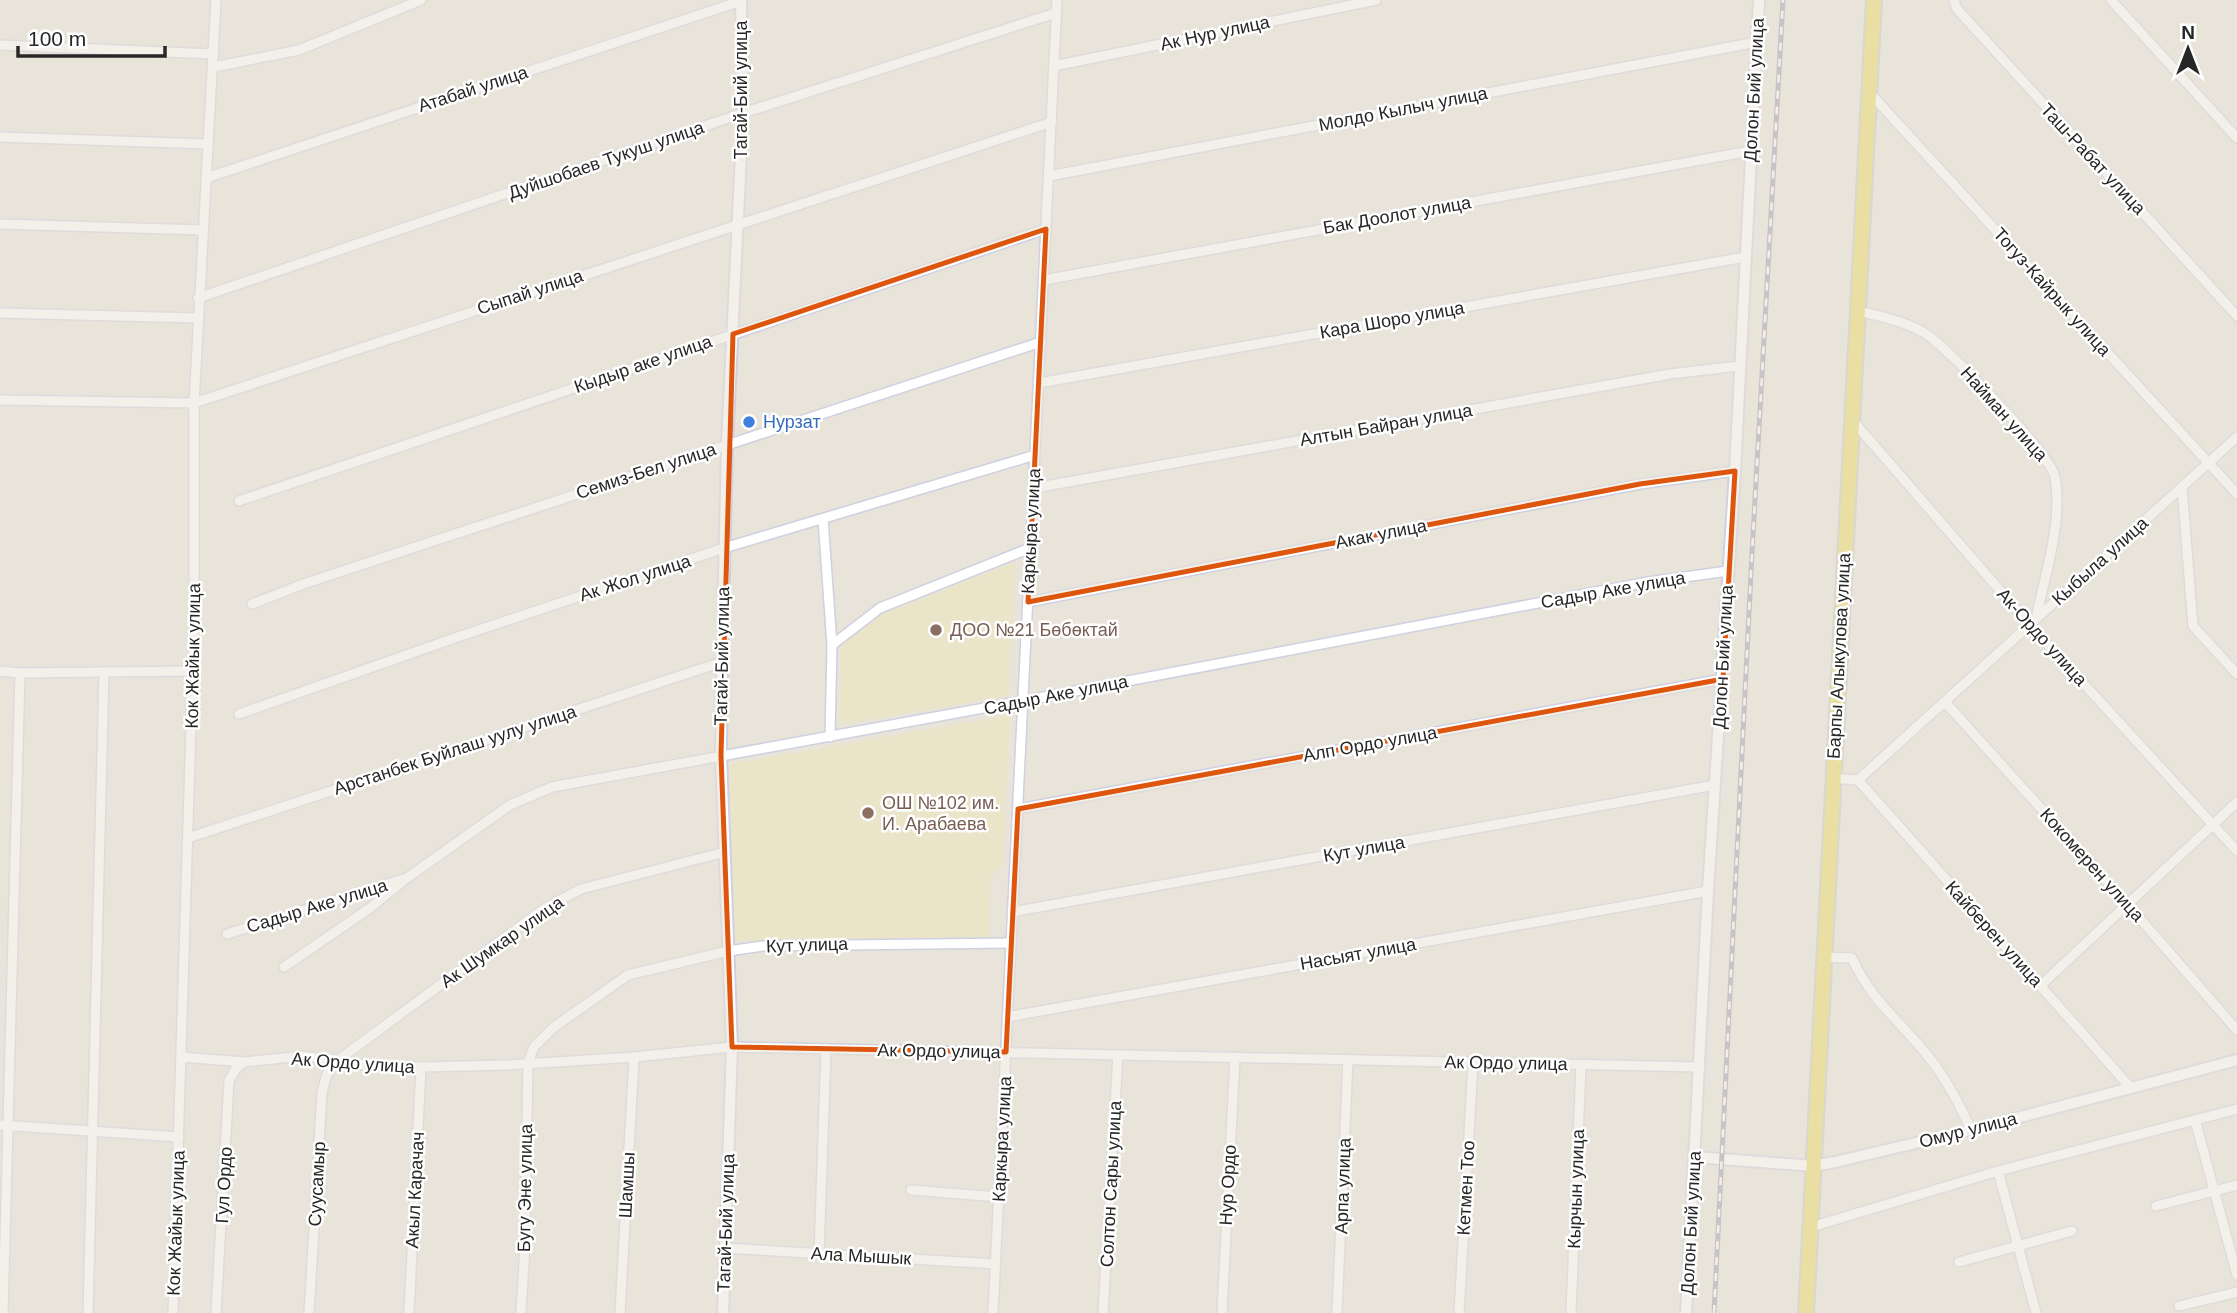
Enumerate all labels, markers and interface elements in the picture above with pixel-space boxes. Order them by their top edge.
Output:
street label: Ак Нур улица [1159,11,1272,54]
scale bar [18,14,164,58]
north arrow [2153,14,2223,84]
street label: Долон Бий улица [1740,17,1768,162]
street label: Тагай-Бий улица [731,20,751,159]
text: N [2181,22,2195,43]
text: 100 m [28,27,86,50]
street label: Атабай улица [416,62,531,116]
street label: Молдо Кылыч улица [1317,83,1490,135]
street label: Таш-Рабат улица [2036,99,2150,219]
street label: Дуйшобаев Тукуш улица [506,117,707,203]
street label: Бак Доолот улица [1322,192,1473,238]
street label: Тогуз-Кайрык улица [1989,224,2115,361]
street label: Сыпай улица [474,265,586,319]
street label: Кара Шоро улица [1318,297,1467,343]
street label: Кыдыр аке улица [571,331,715,397]
street label: Найман улица [1956,363,2052,466]
street label: Алтын Байран улица [1298,400,1475,450]
place label: Нурзат [763,412,821,432]
marker: Нурзат [741,414,757,430]
street label: Семиз-Бел улица [574,439,719,503]
street label: Каркыра улица [1018,467,1044,594]
street label: Кыбыла улица [2048,512,2153,609]
street label: Акак улица [1334,515,1429,553]
street label: Ак Жол улица [577,550,694,605]
street label: Барпы Алыкулова улица [1824,552,1854,759]
street label: Садыр Аке улица [1539,567,1688,613]
street label: Кок Жайык улица [182,582,204,729]
street label: Долон Бий улица [1709,584,1737,729]
street label: Ак-Ордо улица [1993,584,2092,691]
street label: Тагай-Бий улица [711,585,733,726]
place label: ДОО №21 Бөбөктай [950,620,1118,640]
marker: ДОО №21 Бөбөктай [928,622,944,638]
street label: Садыр Аке улица [982,671,1131,719]
street label: Арстанбек Буйлаш уулу улица [331,701,580,799]
street label: Алп Ордо улица [1301,722,1440,766]
place label: ОШ №102 им. И. Арабаева [882,793,999,834]
street label: Кокомерен улица [2036,804,2149,926]
marker: ОШ №102 им. И. Арабаева [860,805,876,821]
street label: Кут улица [1322,832,1407,866]
street label: Садыр Аке улица [244,875,391,937]
street label: Кайберен улица [1941,877,2047,992]
street label: Ак Шумкар улица [437,892,568,992]
street label: Кут улица [766,934,849,956]
street label: Насыят улица [1298,934,1419,974]
street label: Ак Ордо улица [877,1040,1002,1062]
street label: Ак Ордо улица [291,1049,416,1077]
street label: Ак Ордо улица [1444,1052,1569,1074]
street label: Каркыра улица [989,1075,1015,1202]
street label: Солтон Сары улица [1097,1099,1125,1268]
street label: Омур улица [1917,1108,2020,1152]
street label: Бугу Эне улица [514,1123,536,1252]
street label: Кырчын улица [1564,1128,1588,1249]
street label: Акыл Карачач [402,1131,428,1249]
street label: Арпа улица [1331,1137,1355,1234]
street label: Кетмен Тоо [1454,1140,1478,1236]
street label: Суусамыр [305,1141,329,1227]
street label: Нур Ордо [1216,1144,1240,1226]
street label: Гул Ордо [212,1146,236,1224]
street label: Кок Жайык улица [163,1149,189,1296]
street label: Долон Бий улица [1677,1150,1705,1295]
street label: Шамшы [615,1151,639,1219]
street label: Тагай-Бий улица [714,1152,738,1293]
street label: Ала Мышык [810,1243,912,1269]

